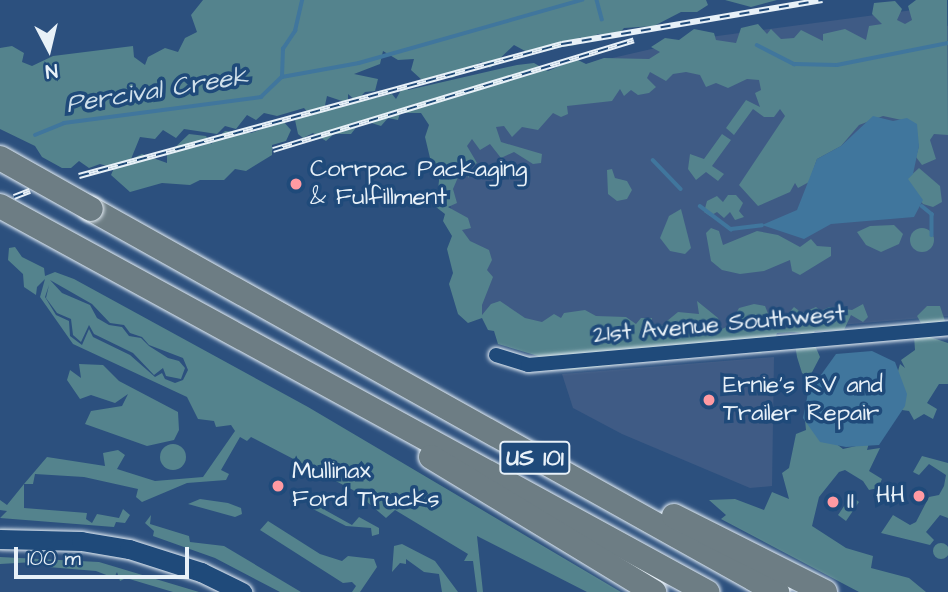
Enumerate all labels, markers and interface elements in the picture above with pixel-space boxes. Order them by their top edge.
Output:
north arrow [14,14,84,84]
text: N [44,56,59,84]
water label: Percival Creek [64,61,250,121]
place label: Corrpac Packaging & Fulfillment [310,156,527,212]
marker: Corrpac Packaging & Fulfillment [288,176,304,192]
street label: 21st Avenue Southwest [592,300,846,350]
place label: Ernie's RV and Trailer Repair [723,372,883,428]
marker: Ernie's RV and Trailer Repair [701,392,717,408]
road number: US 101 [498,438,572,478]
place label: Mullinax Ford Trucks [292,458,440,514]
marker: Mullinax Ford Trucks [270,478,286,494]
place label: HH [876,482,905,510]
place label: II [847,488,854,516]
marker: HH [911,488,927,504]
marker: II [825,494,841,510]
scale bar [18,532,192,576]
text: 100 m [27,544,81,573]

